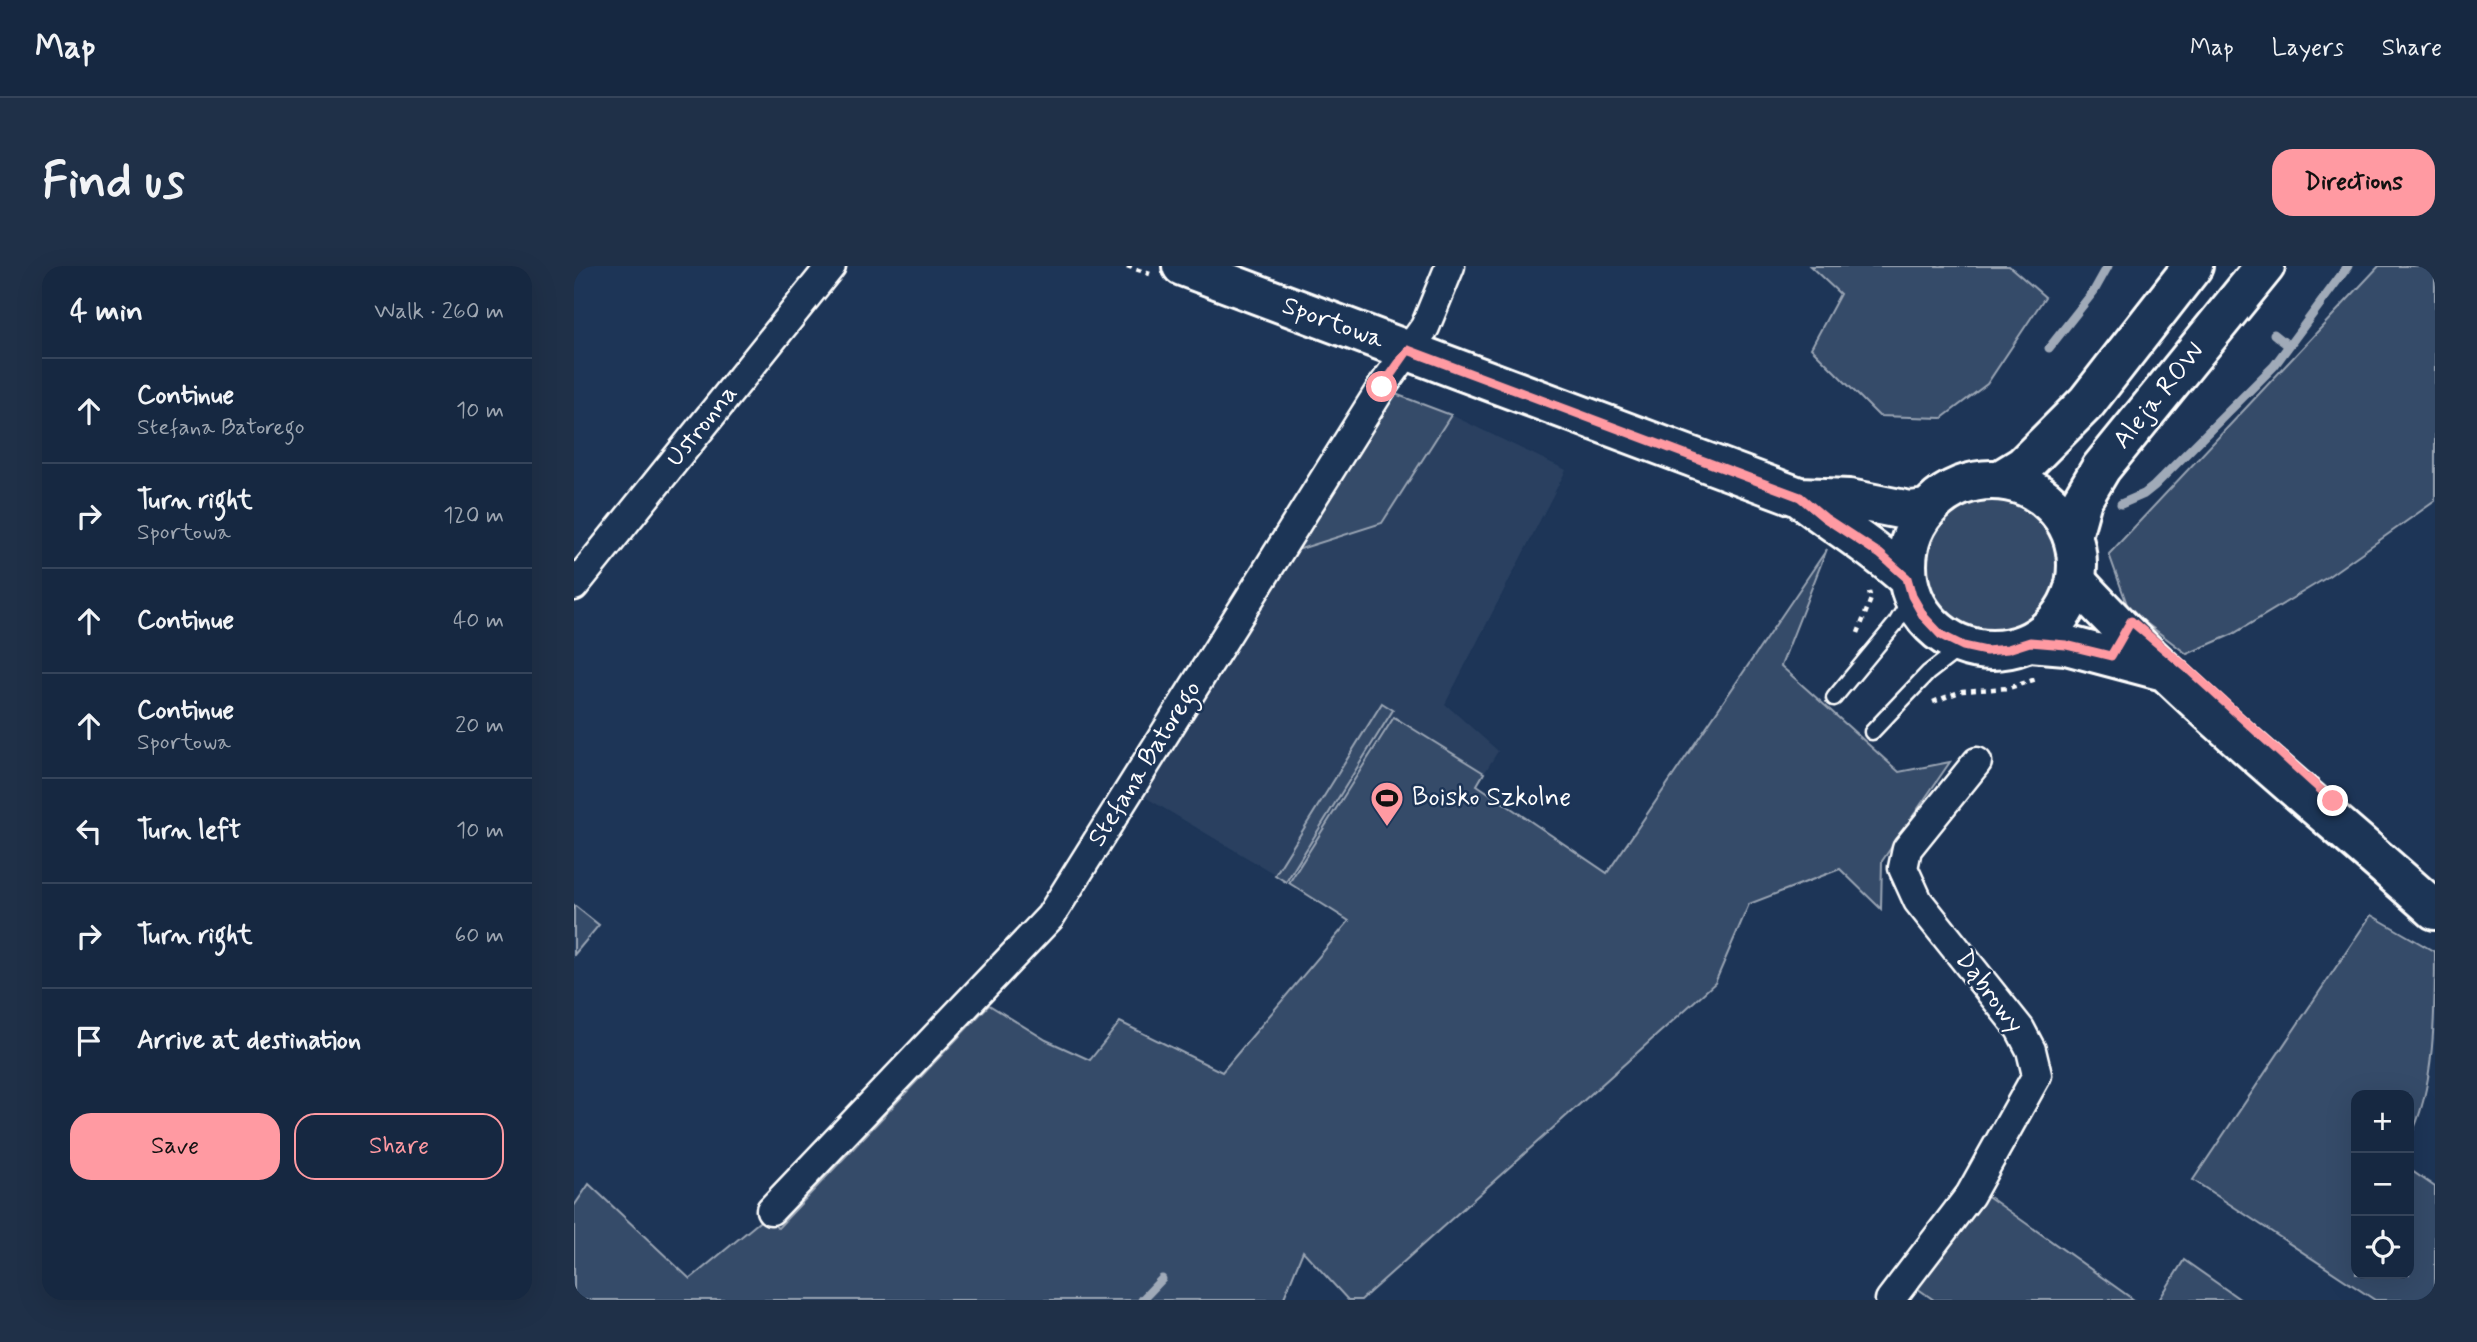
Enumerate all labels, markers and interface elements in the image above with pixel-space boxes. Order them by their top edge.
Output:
text: Map [35,26,95,70]
text: Map [2190,33,2234,64]
text: Layers [2272,33,2344,64]
text: Share [2382,33,2442,64]
button: Directions [2272,149,2435,216]
text: Find us [42,150,185,215]
street label: Sportowa [1277,289,1389,357]
text: 4 min [70,292,143,331]
text: Walk · 260 m [374,297,504,327]
street label: Aleja ROW [2106,336,2212,456]
route start [1366,371,1397,402]
street label: Ustronna [658,378,746,474]
text: Continue [137,379,234,413]
icon: ahead [70,392,108,430]
text: 10 m [456,396,504,426]
text: Stefana Batorego [137,413,305,443]
text: Turn right [137,484,253,518]
icon: right [70,497,108,535]
text: 120 m [443,501,504,531]
text: Sportowa [137,518,231,548]
icon: ahead [70,602,108,640]
text: Continue [137,604,234,638]
text: 40 m [453,606,504,636]
street label: Stefana Batorego [1080,675,1212,855]
text: Continue [137,694,234,728]
icon: ahead [70,707,108,745]
text: 20 m [455,711,504,741]
text: Sportowa [137,728,231,758]
sports icon: Boisko Szkolne [1368,779,1406,828]
place label: Boisko Szkolne [1412,781,1571,815]
route end [2317,785,2348,816]
icon: left [70,812,108,850]
text: Turn left [137,814,241,848]
text: 10 m [456,816,504,846]
icon: right [70,917,108,955]
text: Turn right [137,919,253,953]
text: 60 m [455,921,504,951]
street label: Dąbrowy [1947,944,2031,1040]
icon: arrive [70,1022,108,1060]
text: Arrive at destination [137,1024,361,1058]
map controls [2351,1090,2414,1279]
button: + [2351,1090,2414,1153]
button: Save [70,1113,280,1180]
button: Share [294,1113,504,1180]
button: − [2351,1153,2414,1216]
button: locate [2351,1216,2414,1279]

